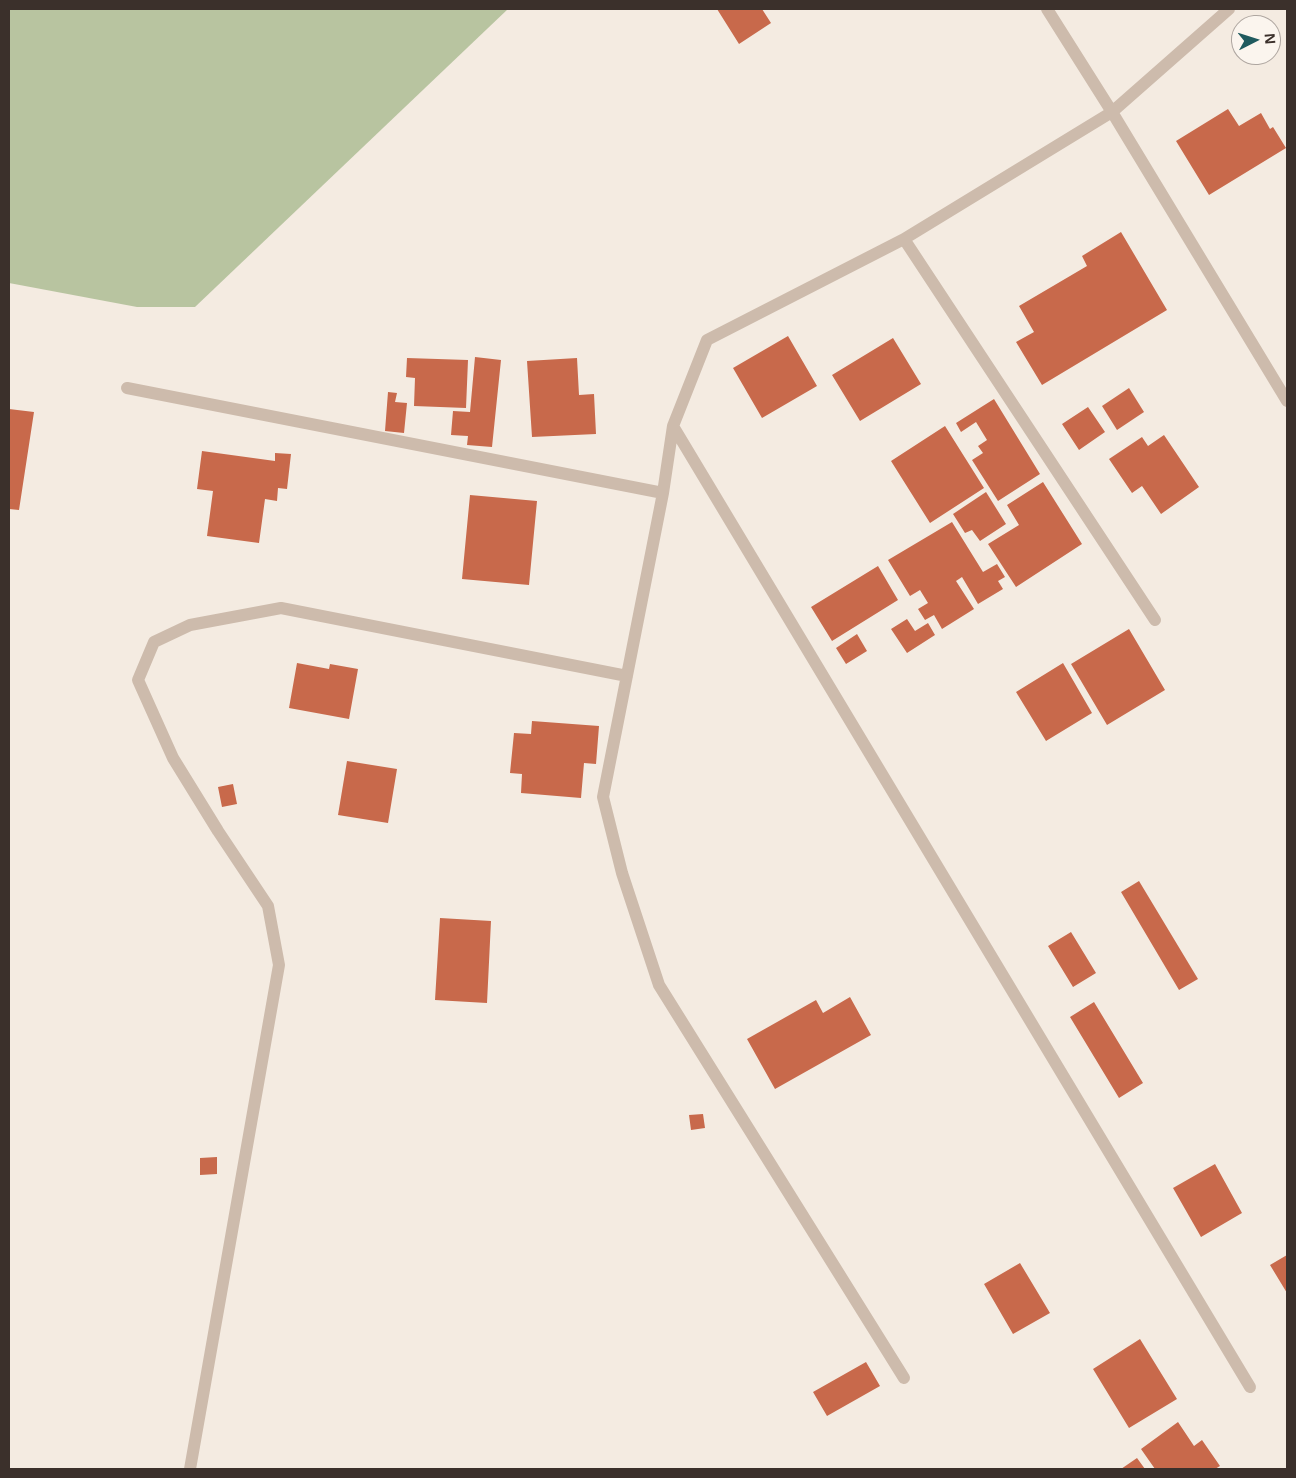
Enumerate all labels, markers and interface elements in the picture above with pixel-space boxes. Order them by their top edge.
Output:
north arrow [1231,15,1281,65]
text: N [1260,32,1280,45]

